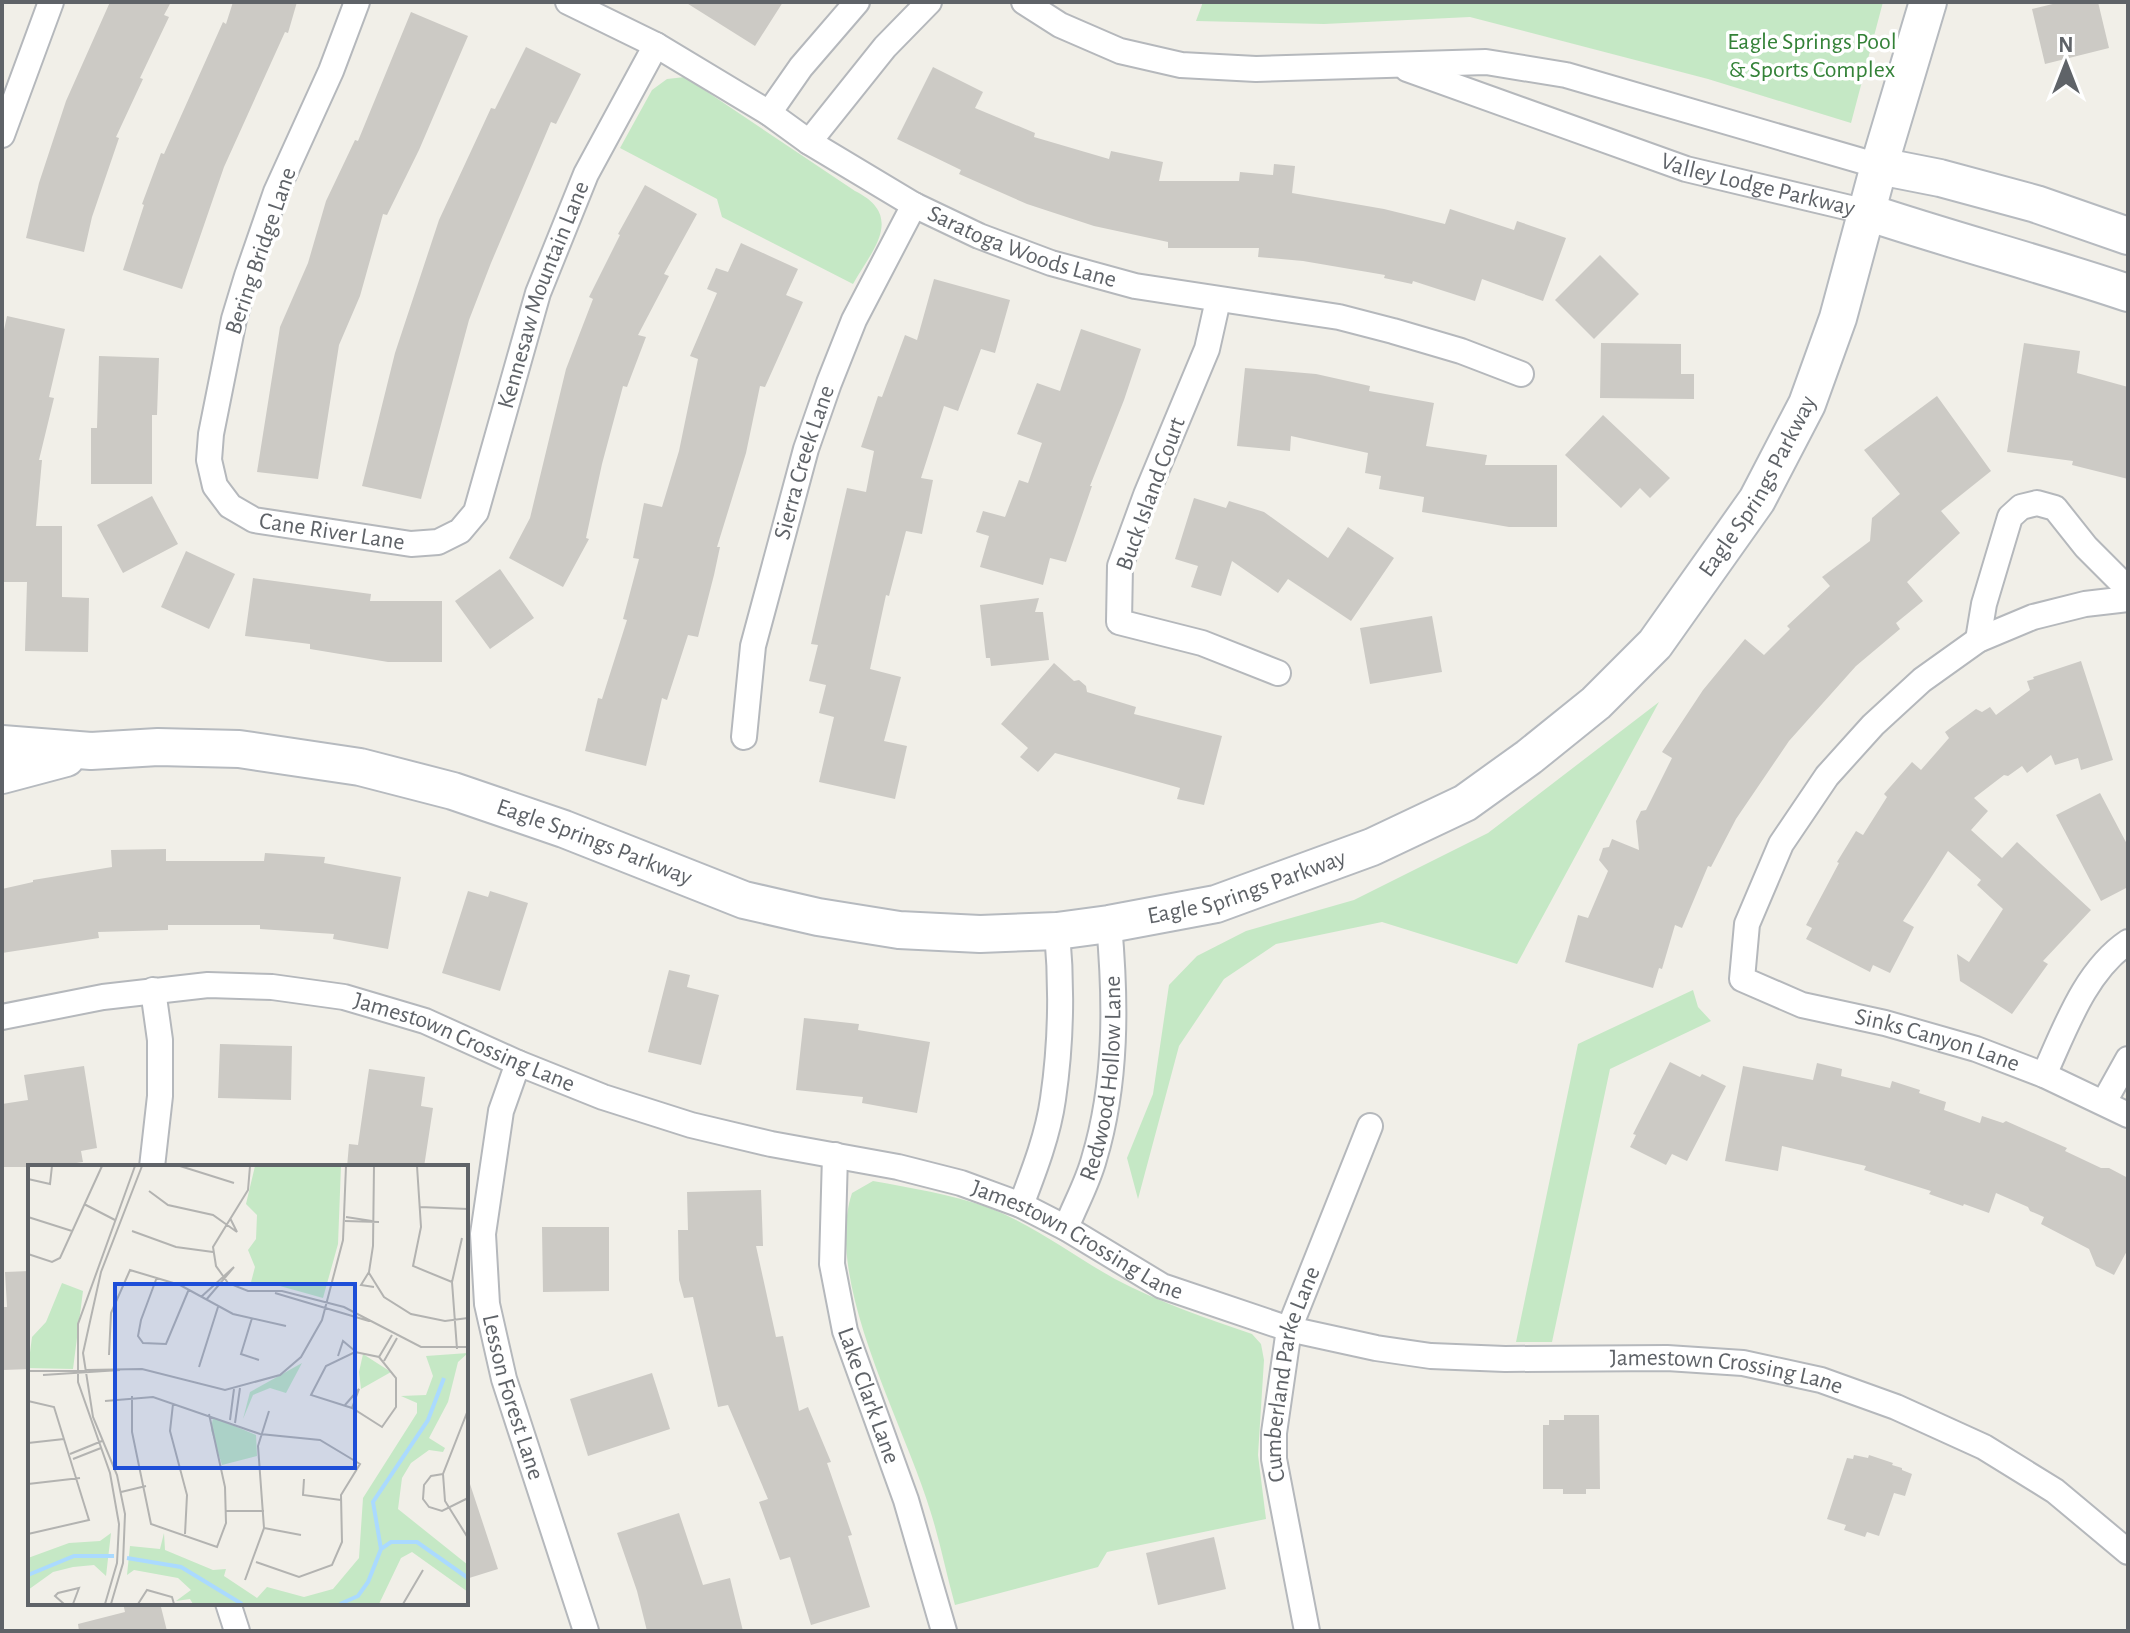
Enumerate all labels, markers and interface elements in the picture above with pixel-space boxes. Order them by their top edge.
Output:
north arrow [2026,24,2106,104]
park label: Eagle Springs Pool & Sports Complex [1727,30,1897,82]
text: N [2058,34,2074,56]
street label: Valley Lodge Parkway [1657,149,1857,221]
street label: Bering Bridge Lane [221,164,301,338]
street label: Kennesaw Mountain Lane [494,178,594,411]
street label: Saratoga Woods Lane [924,201,1119,292]
street label: Sierra Creek Lane [770,382,839,542]
street label: Eagle Springs Parkway [1694,393,1821,581]
street label: Buck Island Court [1112,414,1190,574]
street label: Cane River Lane [257,509,406,555]
street label: Eagle Springs Parkway [493,795,695,890]
street label: Eagle Springs Parkway [1145,846,1349,929]
street label: Redwood Hollow Lane [1076,975,1125,1184]
street label: Jamestown Crossing Lane [351,989,578,1096]
street label: Sinks Canyon Lane [1853,1005,2023,1077]
inset map [28,1165,468,1605]
street label: Jamestown Crossing Lane [968,1176,1186,1304]
street label: Cumberland Parke Lane [1261,1263,1325,1484]
street label: Lesson Forest Lane [478,1312,548,1483]
street label: Lake Clark Lane [833,1324,904,1467]
street label: Jamestown Crossing Lane [1610,1346,1846,1399]

